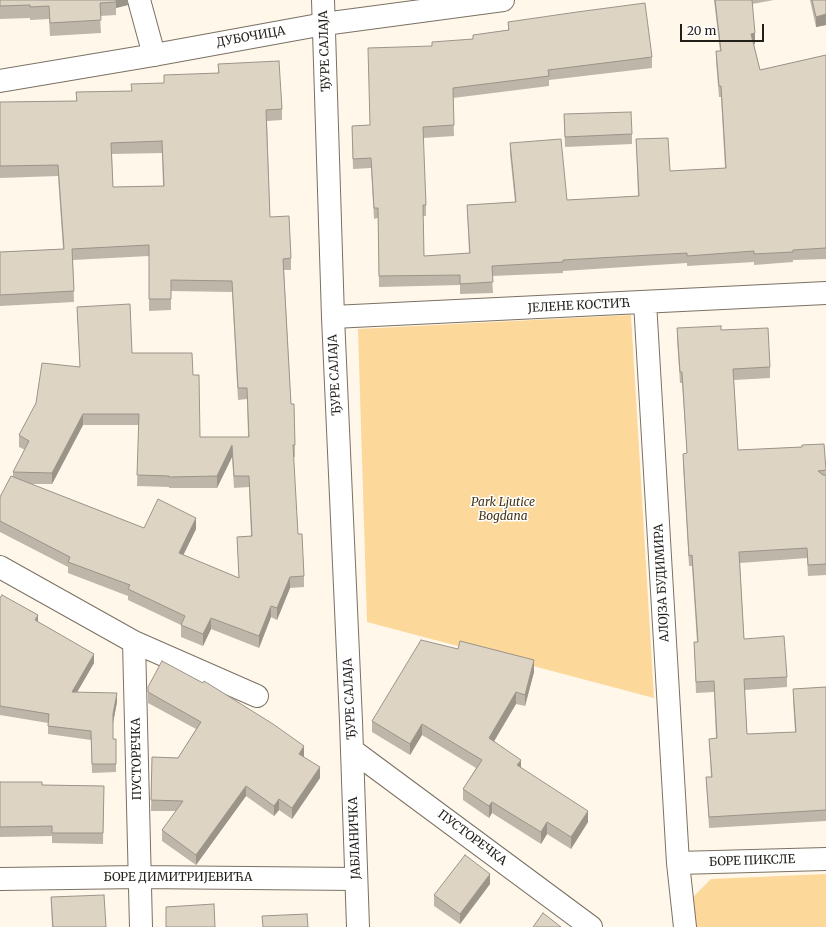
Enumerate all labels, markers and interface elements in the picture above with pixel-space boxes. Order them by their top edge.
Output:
street label: ЂУРЕ САЛАЈА [316,10,334,92]
scale bar [682,16,766,42]
text: 20 m [687,23,716,38]
street label: ДУБОЧИЦА [216,24,286,50]
street label: ЈЕЛЕНЕ КОСТИЋ [527,296,631,316]
street label: ЂУРЕ САЛАЈА [326,334,344,416]
park label: Park Ljutice Bogdana [471,496,535,524]
street label: АЛОЈЗА БУДИМИРА [652,523,672,643]
street label: ЂУРЕ САЛАЈА [341,658,359,740]
street label: ПУСТОРЕЧКА [129,718,145,800]
street label: ЈАБЛАНИЧКА [346,796,364,880]
street label: ПУСТОРЕЧКА [435,807,509,869]
street label: БОРЕ ПИКСЛЕ [709,852,795,870]
street label: БОРЕ ДИМИТРИЈЕВИЋА [104,871,252,885]

